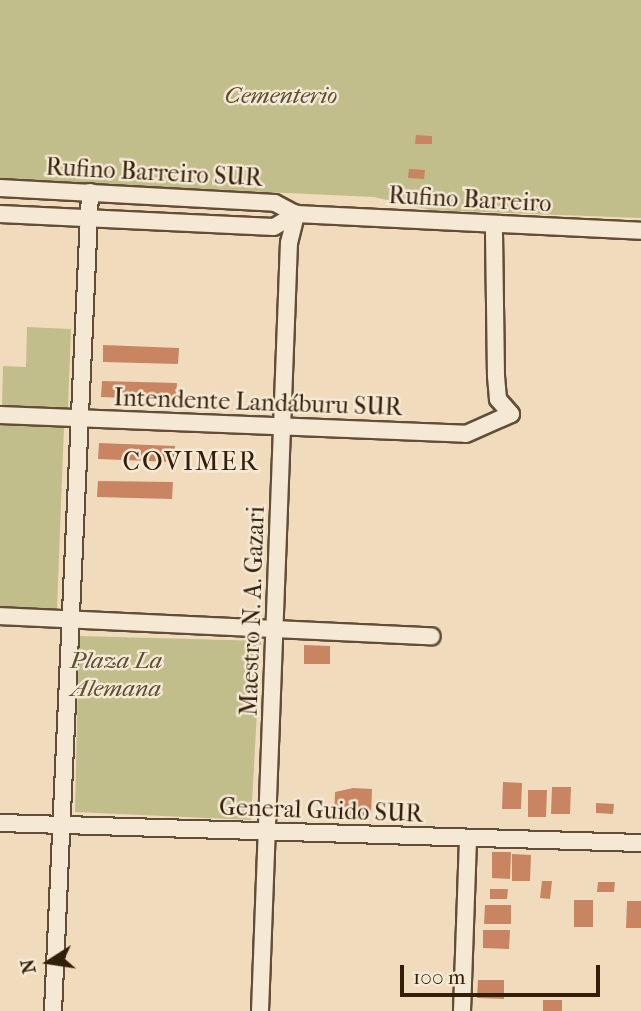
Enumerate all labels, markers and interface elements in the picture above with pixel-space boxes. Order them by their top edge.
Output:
park label: Cementerio [225,82,337,110]
street label: Rufino Barreiro SUR [45,153,263,193]
street label: Rufino Barreiro [388,181,552,219]
street label: Intendente Landáburu SUR [113,384,403,422]
district label: COVIMER [123,446,259,478]
street label: Maestro N. A. Gazari [235,506,271,716]
park label: Plaza La Alemana [70,647,162,703]
street label: General Guido SUR [219,793,423,829]
north arrow [14,927,84,997]
scale bar [403,951,602,995]
text: N [16,957,41,976]
text: 100 m [413,965,466,989]

